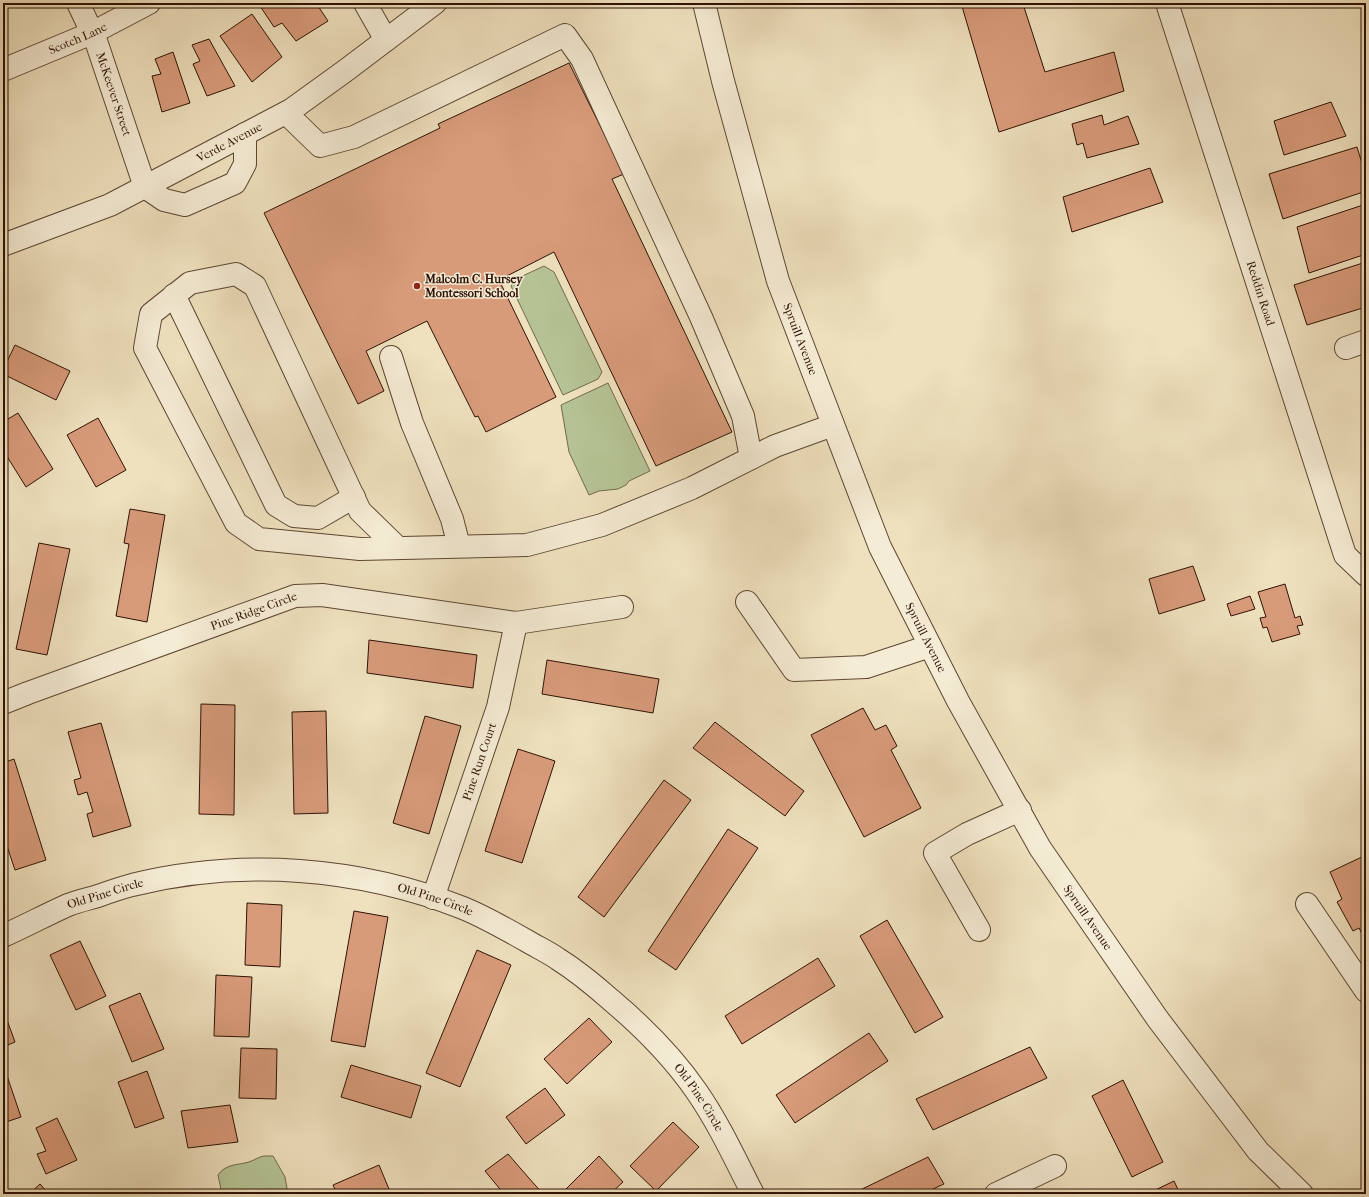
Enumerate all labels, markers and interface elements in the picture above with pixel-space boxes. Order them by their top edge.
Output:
street label: Scotch Lane [46,19,109,57]
street label: McKeever Street [93,50,135,138]
street label: Verde Avenue [193,119,264,166]
street label: Reddin Road [1244,259,1278,328]
place label: Malcolm C. Hursey Montessori School [424,272,523,300]
marker: Malcolm C. Hursey Montessori School [412,281,422,291]
street label: Spruill Avenue [780,301,820,377]
street label: Pine Ridge Circle [209,589,299,633]
street label: Spruill Avenue [902,600,949,675]
street label: Pine Run Court [460,720,499,802]
street label: Old Pine Circle [65,876,145,912]
street label: Old Pine Circle [396,880,475,919]
street label: Spruill Avenue [1061,882,1115,953]
street label: Old Pine Circle [671,1060,727,1134]

